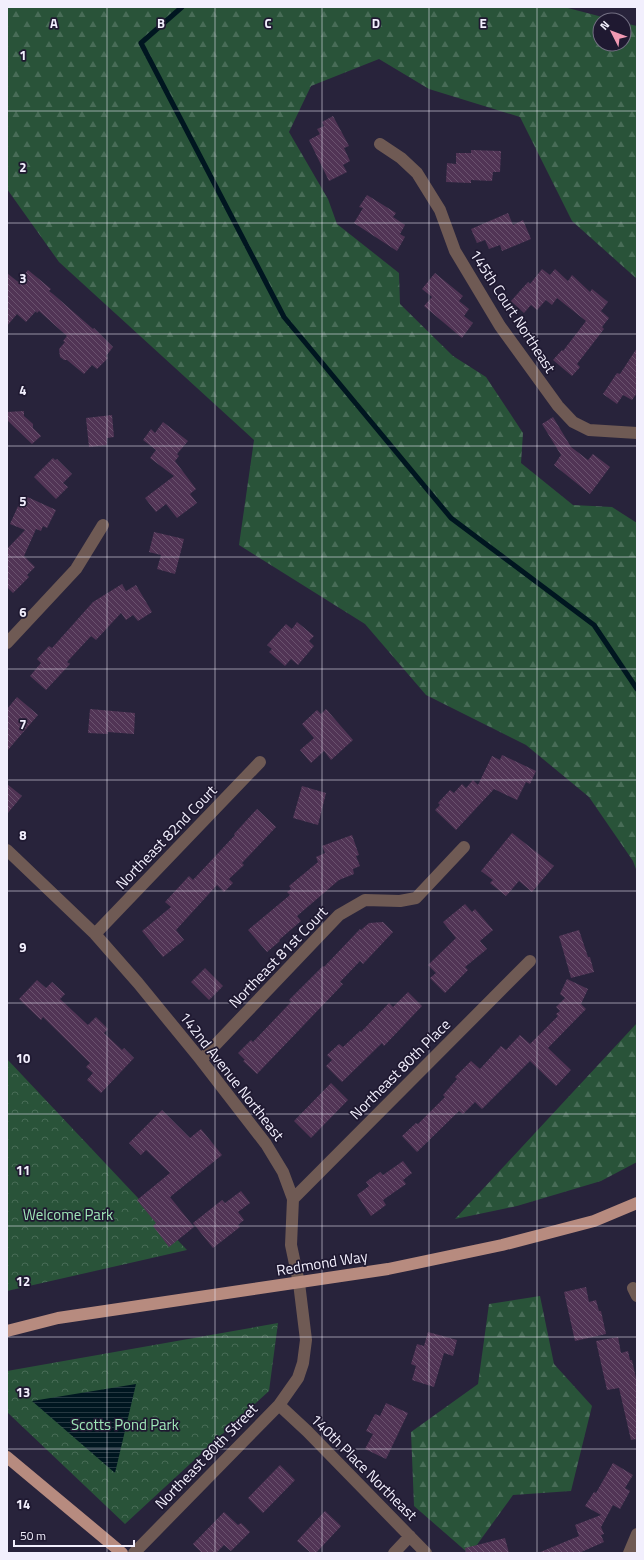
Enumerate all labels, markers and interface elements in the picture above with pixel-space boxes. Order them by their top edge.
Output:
north arrow [592,12,632,52]
text: A [50,13,58,33]
text: B [157,13,165,33]
text: C [264,13,272,33]
text: D [372,13,380,33]
text: E [479,13,487,33]
text: N [596,17,613,33]
text: 1 [19,45,27,65]
text: 2 [19,157,27,177]
street label: 145th Court Northeast [464,245,562,378]
text: 3 [19,268,27,288]
text: 4 [19,380,27,400]
text: 5 [19,491,27,511]
text: 6 [19,602,27,622]
text: 7 [19,714,27,734]
street label: Northeast 82nd Court [110,779,223,894]
text: 8 [19,825,27,845]
street label: Northeast 81st Court [223,900,333,1013]
text: 9 [19,937,27,957]
street label: 142nd Avenue Northeast [174,1006,290,1146]
street label: Northeast 80th Place [344,1013,456,1125]
text: 10 [16,1048,30,1068]
text: 11 [16,1160,30,1180]
park label: Welcome Park [23,1203,113,1226]
street label: Redmond Way [275,1244,369,1282]
text: 12 [16,1271,30,1291]
text: 13 [16,1382,30,1402]
street label: Northeast 80th Street [149,1397,263,1514]
street label: 140th Place Northeast [305,1408,423,1526]
park label: Scotts Pond Park [71,1413,179,1436]
text: 14 [16,1494,30,1514]
scale bar [14,1522,134,1548]
text: 50 m [20,1526,46,1545]

